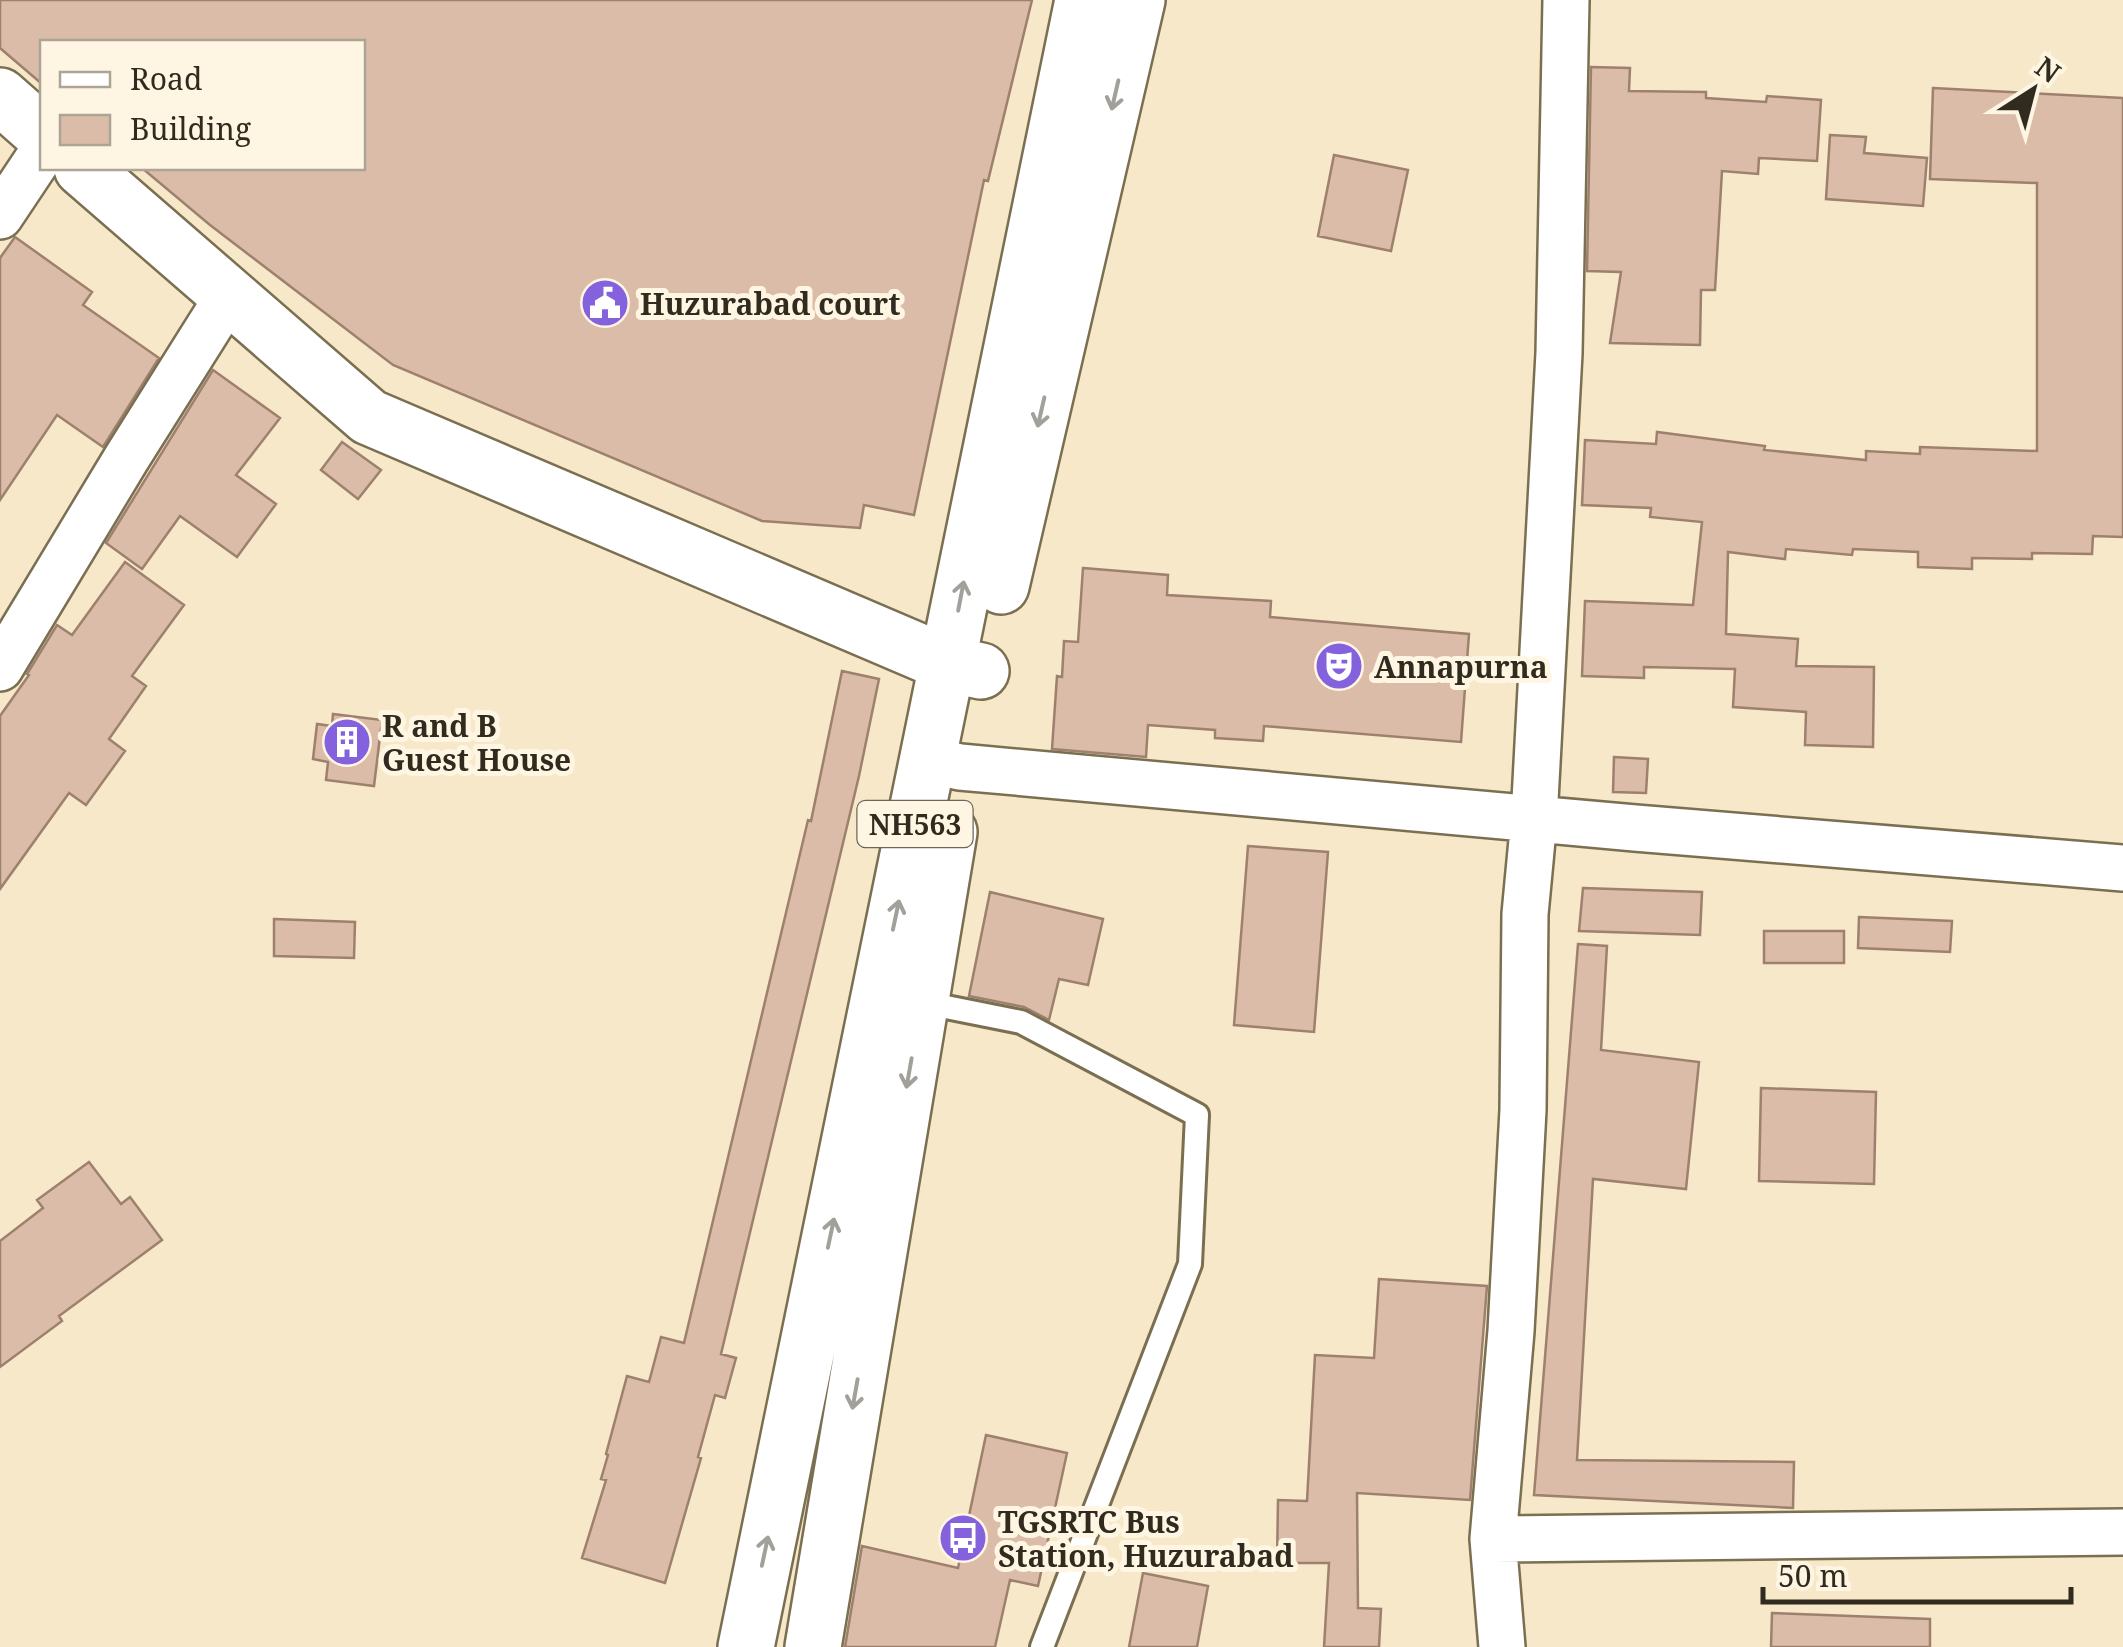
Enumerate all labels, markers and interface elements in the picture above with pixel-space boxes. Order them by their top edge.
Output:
legend [40,40,365,170]
north arrow [1983,40,2083,140]
text: N [2028,47,2068,91]
text: Road [130,58,202,99]
one-way arrow [1105,78,1123,110]
text: Building [130,108,251,149]
public building icon: Huzurabad court [579,277,631,329]
place label: Huzurabad court [640,283,900,324]
one-way arrow [1031,395,1049,427]
one-way arrow [953,581,972,613]
theatre icon: Annapurna [1313,640,1365,692]
place label: Annapurna [1374,646,1548,687]
place label: R and B Guest House [382,705,571,780]
building icon: R and B Guest House [321,716,373,768]
road number: NH563 [858,801,972,847]
one-way arrow [887,900,906,932]
one-way arrow [899,1056,918,1089]
one-way arrow [822,1218,841,1250]
one-way arrow [845,1377,864,1409]
place label: TGSRTC Bus Station, Huzurabad [998,1501,1294,1576]
bus stop icon: TGSRTC Bus Station, Huzurabad [937,1512,989,1564]
one-way arrow [757,1536,776,1568]
scale bar [1763,1542,2070,1604]
text: 50 m [1778,1555,1848,1596]

